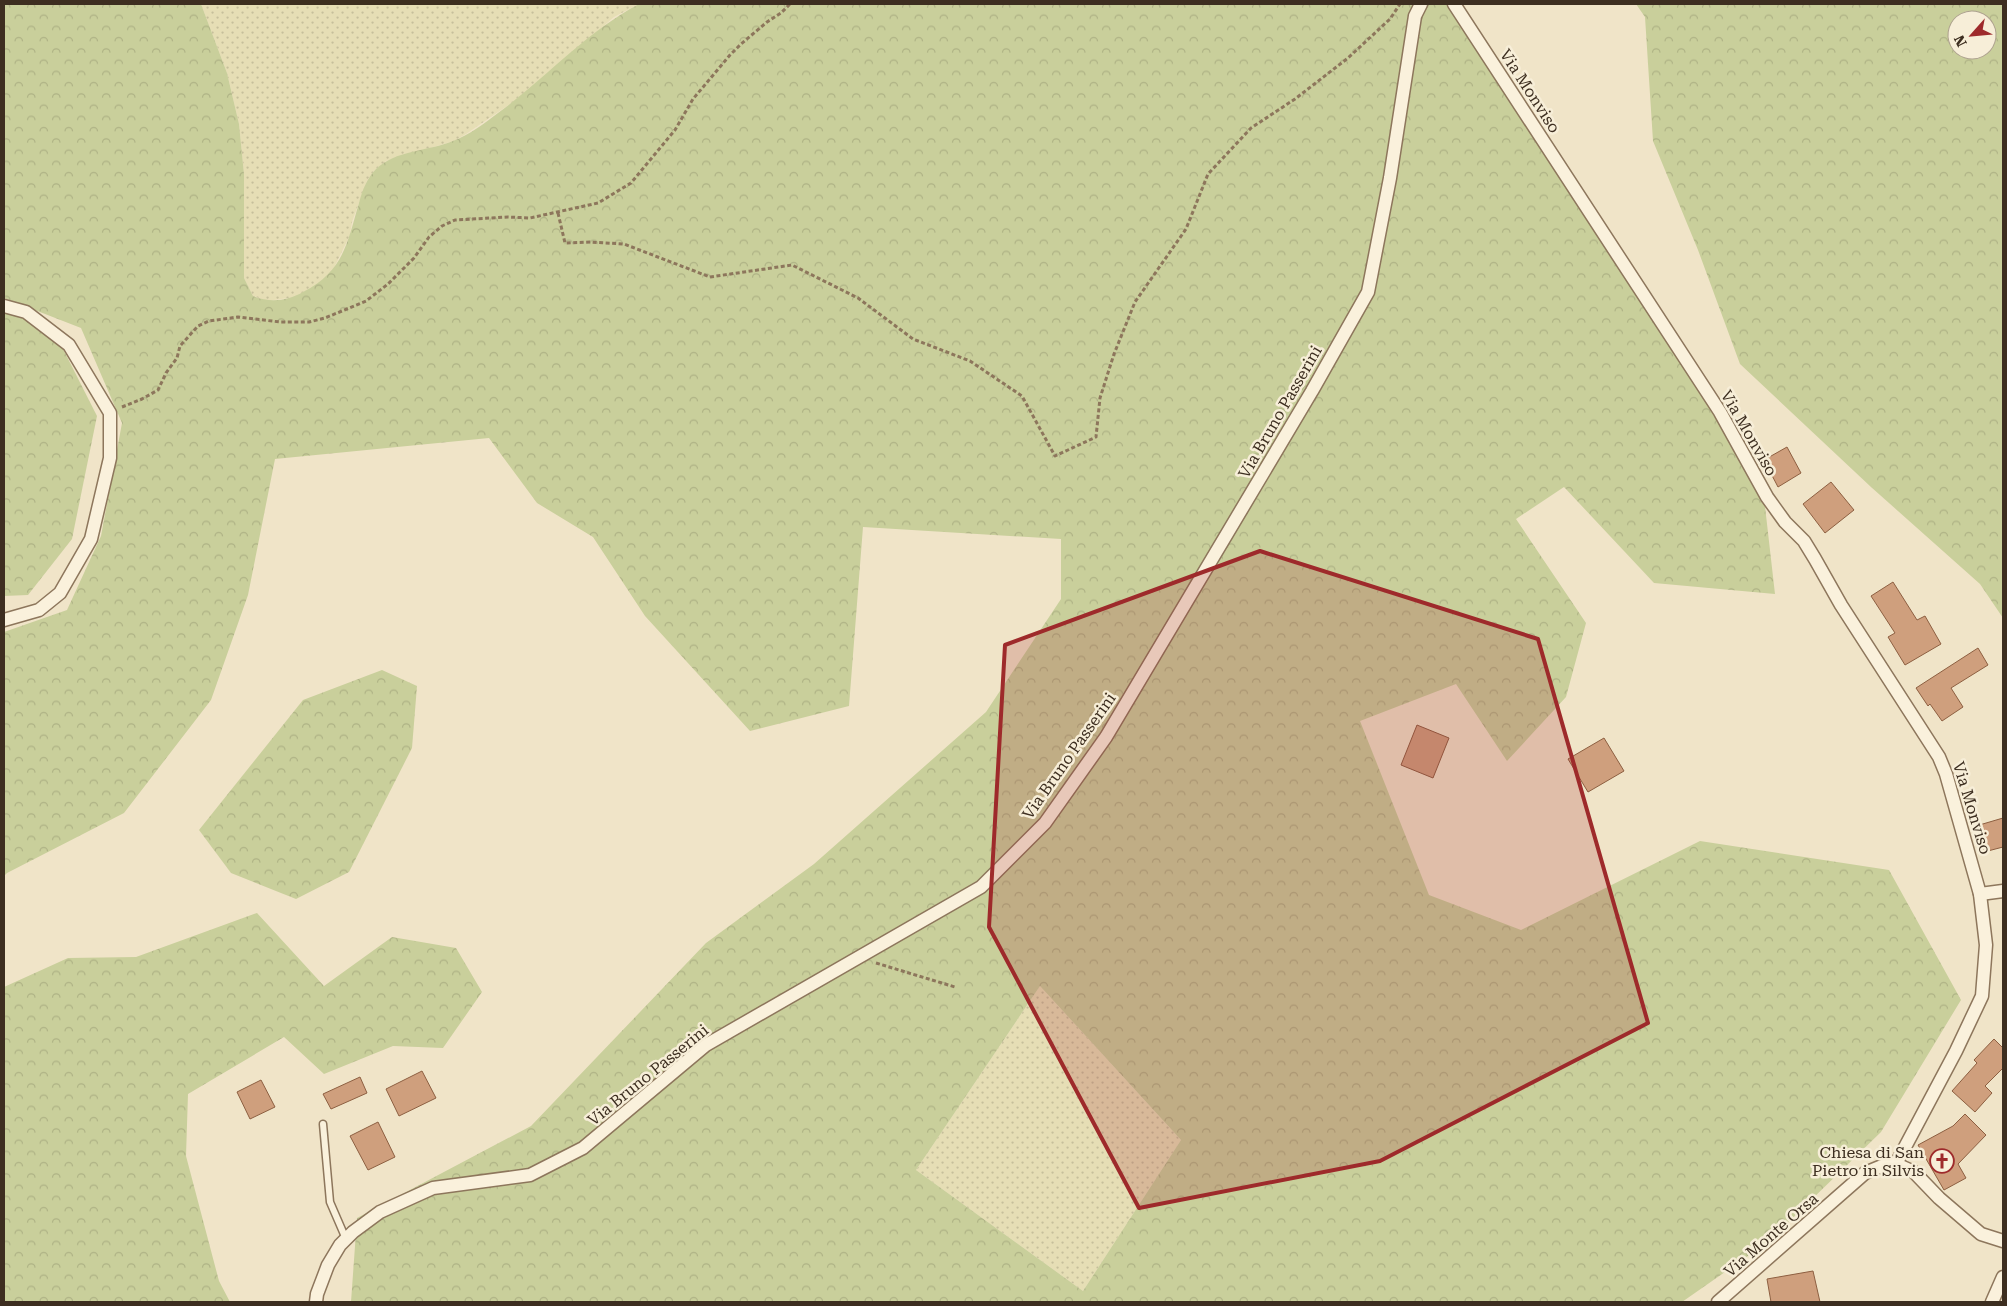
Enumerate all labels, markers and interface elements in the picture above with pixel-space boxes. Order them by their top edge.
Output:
north arrow [1947,10,1997,60]
text: N [1951,32,1970,49]
street label: Via Monviso [1496,46,1564,137]
street label: Via Bruno Passerini [1234,342,1326,482]
street label: Via Monviso [1717,387,1781,479]
street label: Via Bruno Passerini [1018,689,1120,823]
street label: Via Monviso [1949,759,1995,857]
street label: Via Bruno Passerini [584,1020,712,1130]
place label: Chiesa di San Pietro in Silvis [1812,1143,1924,1180]
church icon: Chiesa di San Pietro in Silvis [1929,1148,1955,1174]
street label: Via Monte Orsa [1720,1189,1822,1281]

